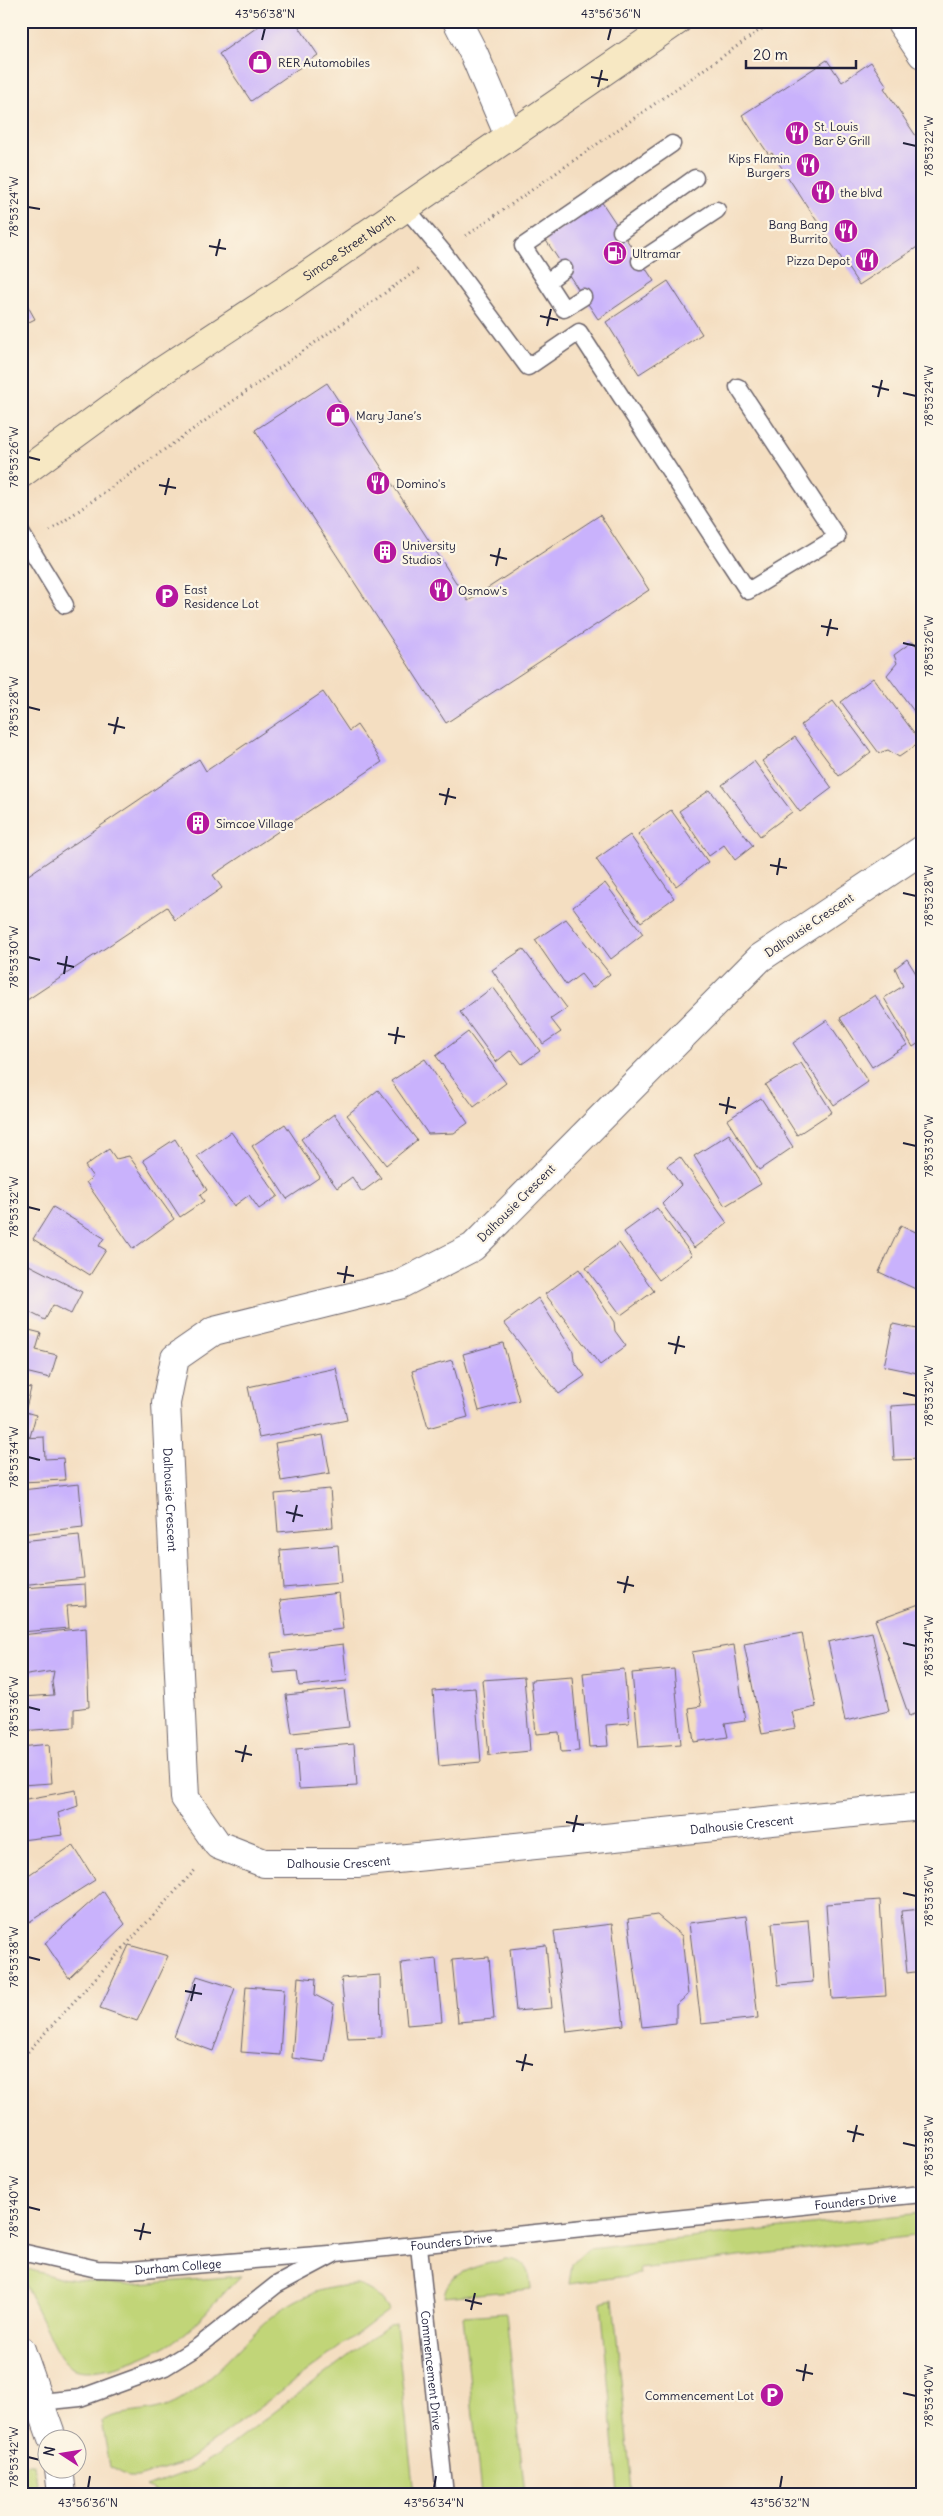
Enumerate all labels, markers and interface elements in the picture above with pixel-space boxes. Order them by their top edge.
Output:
text: 43°56'38"N [235,6,295,21]
text: 43°56'36"N [581,6,641,21]
scale bar [746,38,856,70]
text: 20 m [753,45,788,64]
shop icon: RER Automobiles [247,49,273,75]
place label: RER Automobiles [278,55,370,70]
text: 78°53'22"W [921,115,936,176]
place label: St. Louis Bar & Grill [814,119,870,148]
restaurant icon: St. Louis Bar & Grill [784,120,810,146]
place label: Kips Flamin Burgers [728,151,790,180]
restaurant icon: Kips Flamin Burgers [795,152,821,178]
text: 78°53'24"W [6,176,21,238]
restaurant icon: the blvd [810,179,836,205]
place label: the blvd [840,185,882,200]
street label: Simcoe Street North [300,210,397,283]
place label: Bang Bang Burrito [768,217,828,246]
restaurant icon: Bang Bang Burrito [833,218,859,244]
fuel station icon: Ultramar [602,240,628,266]
place label: Ultramar [632,246,681,261]
restaurant icon: Pizza Depot [854,247,880,273]
place label: Pizza Depot [786,253,850,268]
text: 78°53'24"W [921,365,936,427]
shop icon: Mary Jane’s [325,402,351,428]
place label: Mary Jane’s [356,408,421,423]
text: 78°53'26"W [6,426,21,488]
restaurant icon: Domino's [365,470,391,496]
place label: Domino's [396,476,446,491]
place label: University Studios [402,538,456,567]
building icon: University Studios [372,539,398,565]
restaurant icon: Osmow's [428,577,454,603]
place label: East Residence Lot [184,582,259,611]
parking icon: East Residence Lot [154,583,180,609]
place label: Osmow's [458,583,507,598]
text: 78°53'26"W [921,615,936,677]
text: 78°53'28"W [6,676,21,738]
building icon: Simcoe Village [185,810,211,836]
place label: Simcoe Village [216,816,294,831]
text: 78°53'28"W [921,865,936,927]
street label: Dalhousie Crescent [762,890,856,960]
text: 78°53'30"W [6,926,21,988]
text: 78°53'30"W [921,1115,936,1177]
street label: Dalhousie Crescent [474,1161,558,1245]
text: 78°53'32"W [6,1176,21,1238]
text: 78°53'32"W [921,1365,936,1427]
text: 78°53'34"W [6,1426,21,1488]
street label: Dalhousie Crescent [161,1448,181,1552]
text: 78°53'34"W [921,1615,936,1677]
text: 78°53'36"W [6,1676,21,1738]
street label: Dalhousie Crescent [689,1812,794,1837]
street label: Dalhousie Crescent [287,1852,391,1871]
text: 78°53'36"W [921,1865,936,1927]
text: 78°53'38"W [6,1926,21,1988]
text: 78°53'38"W [921,2115,936,2177]
text: 78°53'40"W [6,2176,21,2238]
street label: Founders Drive [814,2189,897,2212]
street label: Founders Drive [410,2230,493,2253]
street label: Durham College [134,2255,222,2277]
street label: Commencement Drive [418,2310,446,2431]
text: 78°53'40"W [921,2365,936,2427]
parking icon: Commencement Lot [759,2382,785,2408]
place label: Commencement Lot [645,2388,754,2403]
text: 78°53'42"W [6,2426,21,2488]
north arrow [38,2428,88,2478]
text: N [39,2445,59,2458]
text: 43°56'36"N [58,2495,118,2510]
text: 43°56'34"N [404,2495,464,2510]
text: 43°56'32"N [750,2495,810,2510]

